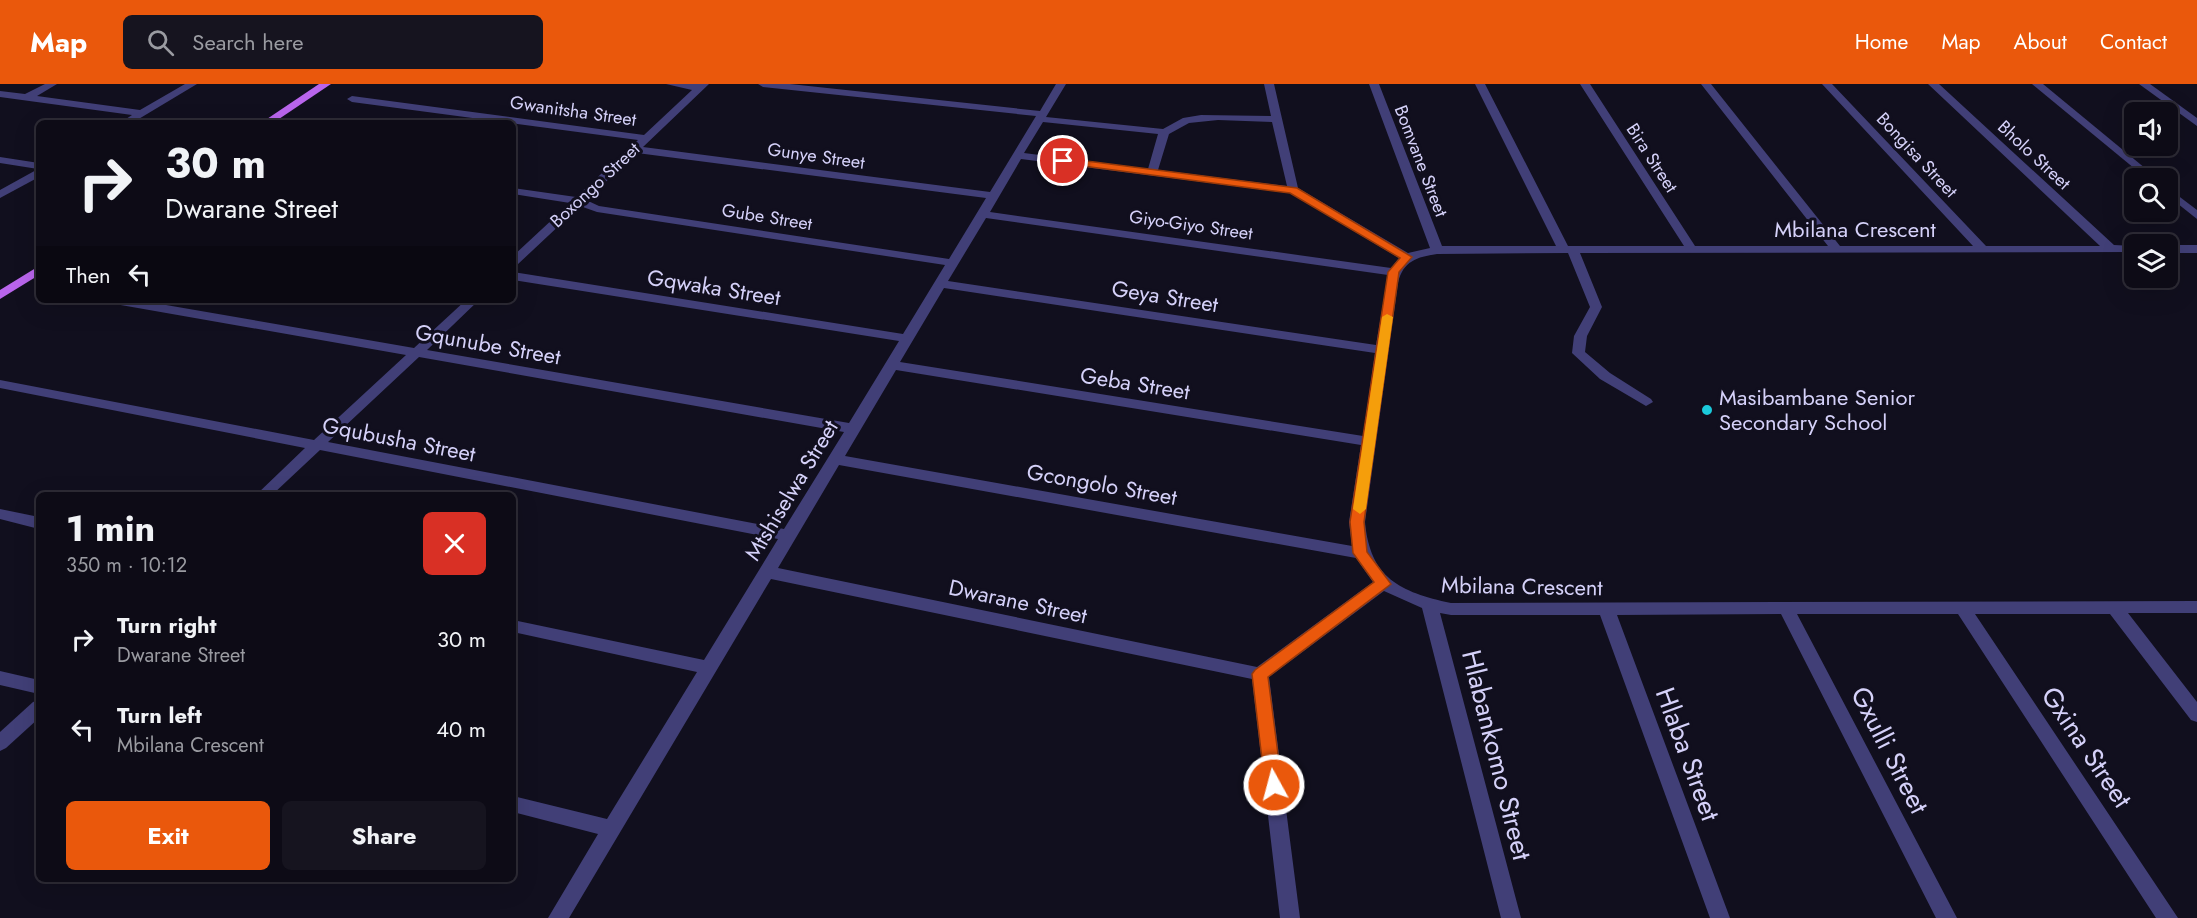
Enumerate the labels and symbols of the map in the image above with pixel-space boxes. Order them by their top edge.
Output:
street label: Gwanitsha Street [508,89,638,133]
street label: Bomvane Street [1388,102,1454,221]
street label: Bongisa Street [1870,106,1964,204]
street label: Bholo Street [1992,114,2077,196]
street label: Bira Street [1620,118,1684,198]
pin [1037,135,1088,186]
street label: Boxongo Street [544,136,646,234]
street label: Gunye Street [766,136,867,176]
street label: Gube Street [720,197,815,237]
street label: Giyo-Giyo Street [1128,203,1255,247]
street label: Mbilana Crescent [1774,213,1937,245]
street label: Gqwaka Street [645,261,784,313]
street label: Geya Street [1109,272,1221,320]
street label: Gqunube Street [413,315,564,373]
street label: Geba Street [1078,359,1193,408]
place label: Masibambane Senior Secondary School [1719,381,1916,438]
marker: Masibambane Senior Secondary School [1700,403,1714,417]
street label: Gqubusha Street [320,408,479,470]
street label: Mtshiselwa Street [736,413,846,566]
street label: Gcongolo Street [1024,455,1180,513]
street label: Mbilana Crescent [1441,569,1604,603]
street label: Dwarane Street [946,571,1091,631]
street label: Hlabankomo Street [1452,646,1542,865]
street label: Gxina Street [2032,678,2142,816]
street label: Gxulli Street [1841,680,1939,821]
street label: Hlaba Street [1646,682,1730,827]
position arrow [1242,753,1306,817]

